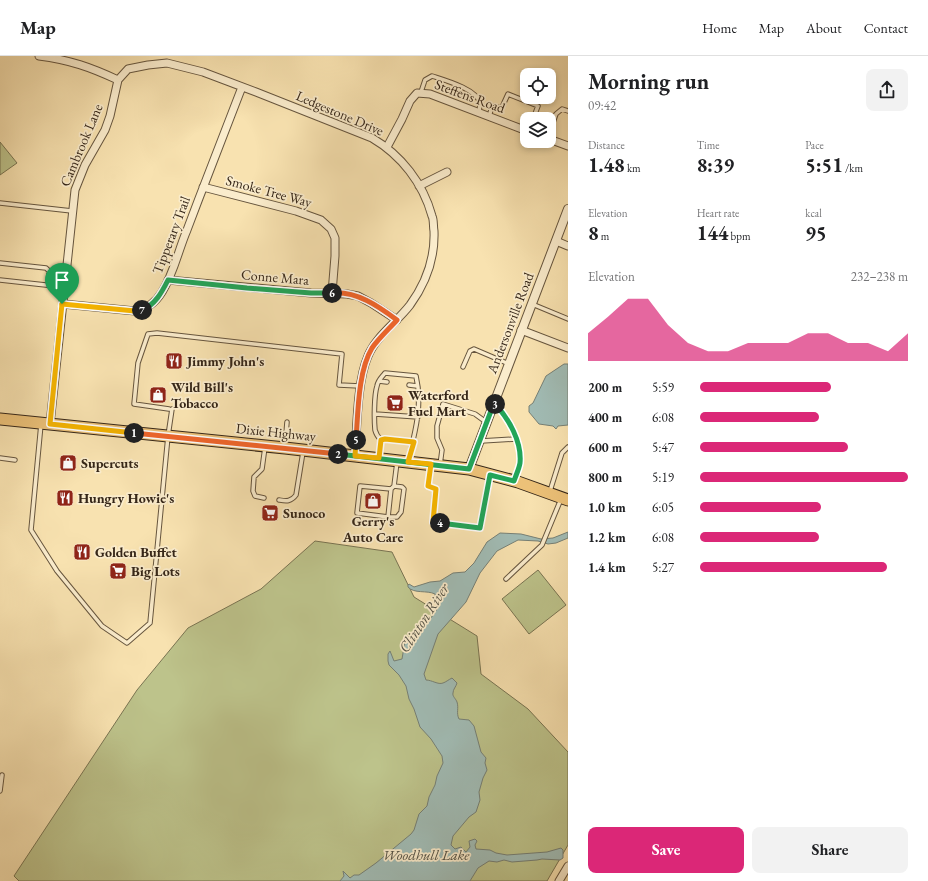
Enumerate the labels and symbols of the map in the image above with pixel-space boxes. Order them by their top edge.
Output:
street label: Steffens Road [432,75,508,117]
street label: Ledgestone Drive [293,86,387,140]
street label: Cambrook Lane [56,101,107,189]
street label: Smoke Tree Way [224,171,315,211]
street label: Tipperary Trail [148,193,194,276]
pin [45,263,79,304]
street label: Conne Mara [240,265,310,289]
street label: Andersonville Road [482,269,538,377]
pin: 6 [322,283,342,303]
pin: 7 [132,300,152,320]
restaurant icon: Jimmy John's [164,351,184,371]
place label: Jimmy John's [185,352,264,370]
place label: Wild Bill's Tobacco [171,378,233,412]
shop icon: Wild Bill's Tobacco [148,385,168,405]
place label: Waterford Fuel Mart [408,386,469,420]
supermarket icon: Waterford Fuel Mart [385,393,405,413]
pin: 3 [485,394,505,414]
street label: Dixie Highway [235,419,318,445]
pin: 1 [124,423,144,443]
pin: 5 [346,430,366,450]
pin: 2 [328,444,348,464]
shop icon: Supercuts [58,453,78,473]
place label: Supercuts [81,454,139,472]
restaurant icon: Hungry Howie's [55,488,75,508]
place label: Hungry Howie's [78,489,174,507]
shop icon: Gerry's Auto Care [363,491,383,511]
supermarket icon: Sunoco [260,503,280,523]
place label: Sunoco [283,504,325,522]
place label: Gerry's Auto Care [342,512,403,546]
pin: 4 [430,513,450,533]
restaurant icon: Golden Buffet [72,542,92,562]
place label: Golden Buffet [95,543,178,561]
supermarket icon: Big Lots [108,561,128,581]
place label: Big Lots [131,562,180,580]
water label: Clinton River [394,579,454,656]
water label: Woodhull Lake [383,845,470,864]

